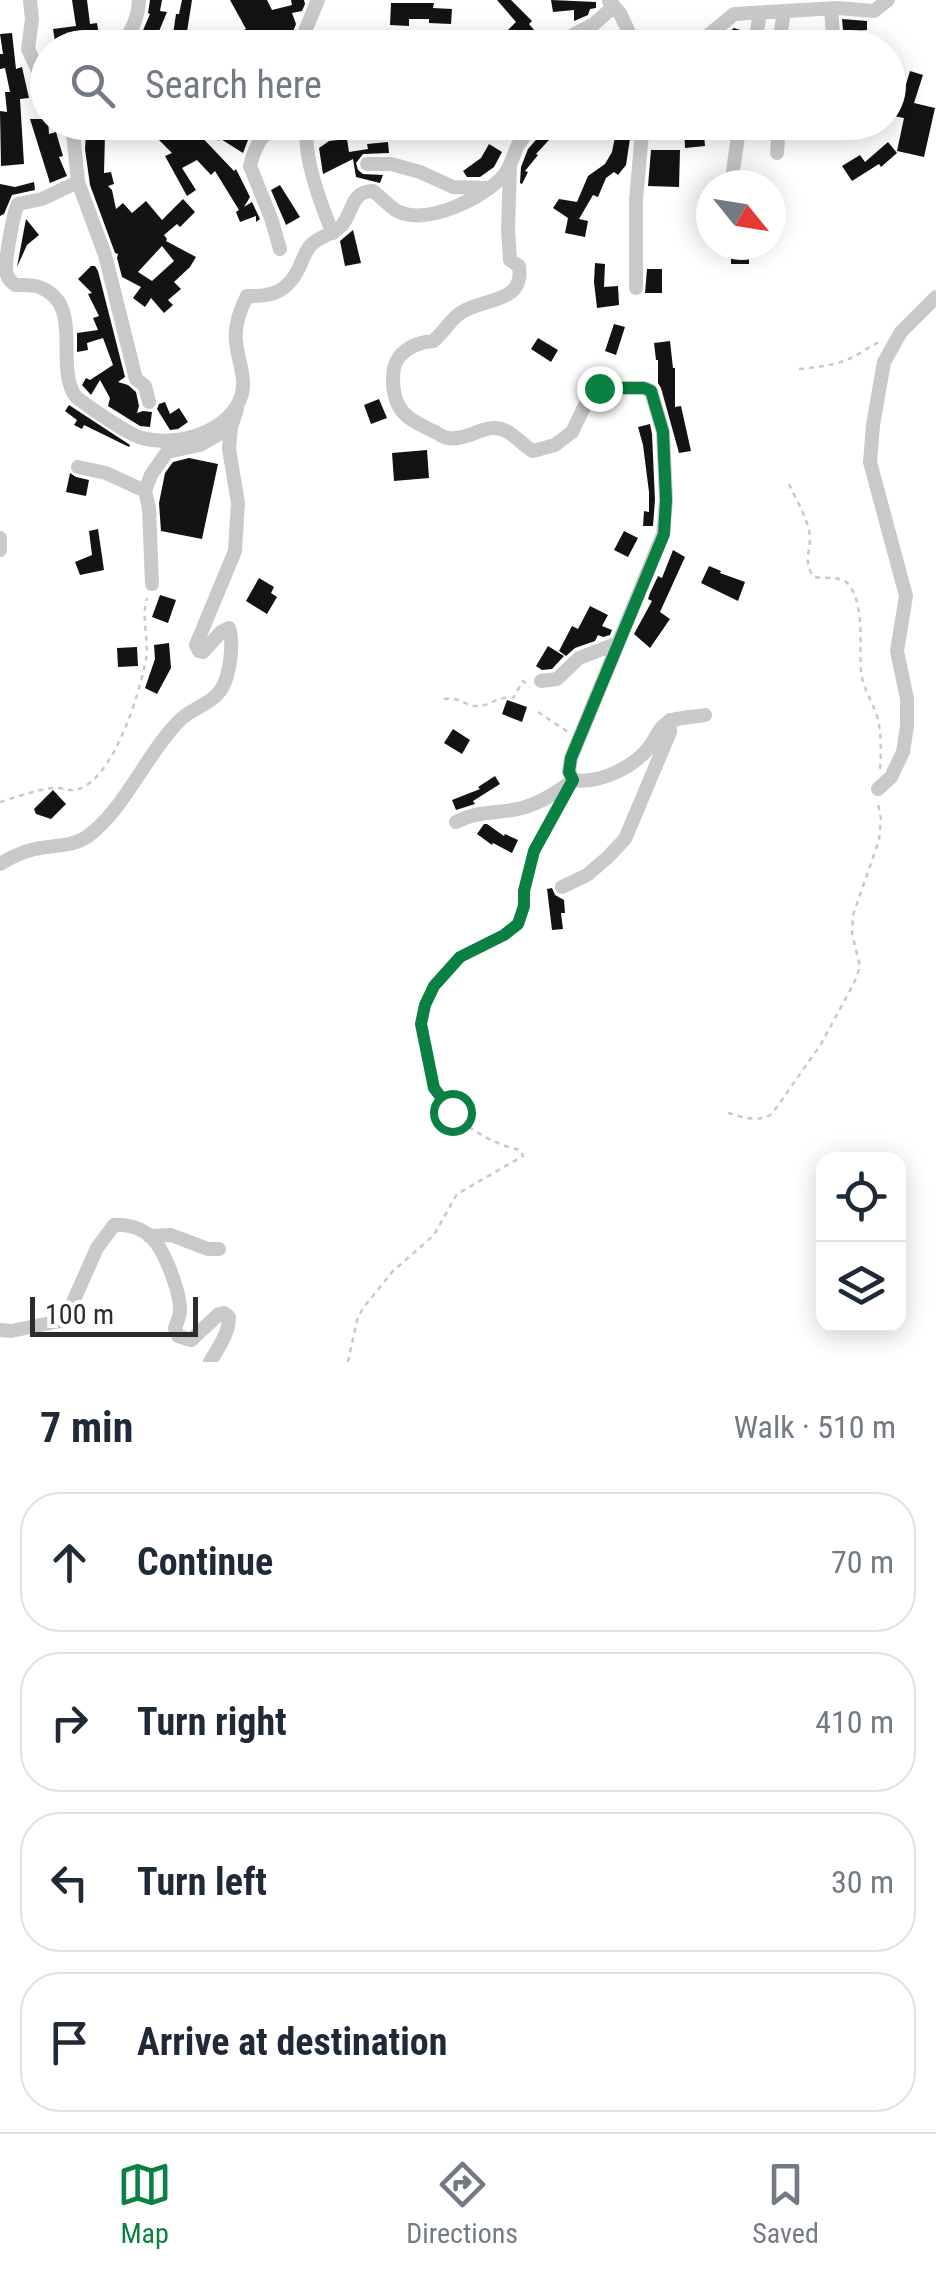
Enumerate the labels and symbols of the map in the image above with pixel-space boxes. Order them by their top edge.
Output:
north arrow [696,170,786,260]
route end [577,366,623,412]
route start [430,1090,476,1136]
scale bar [30,1292,198,1336]

